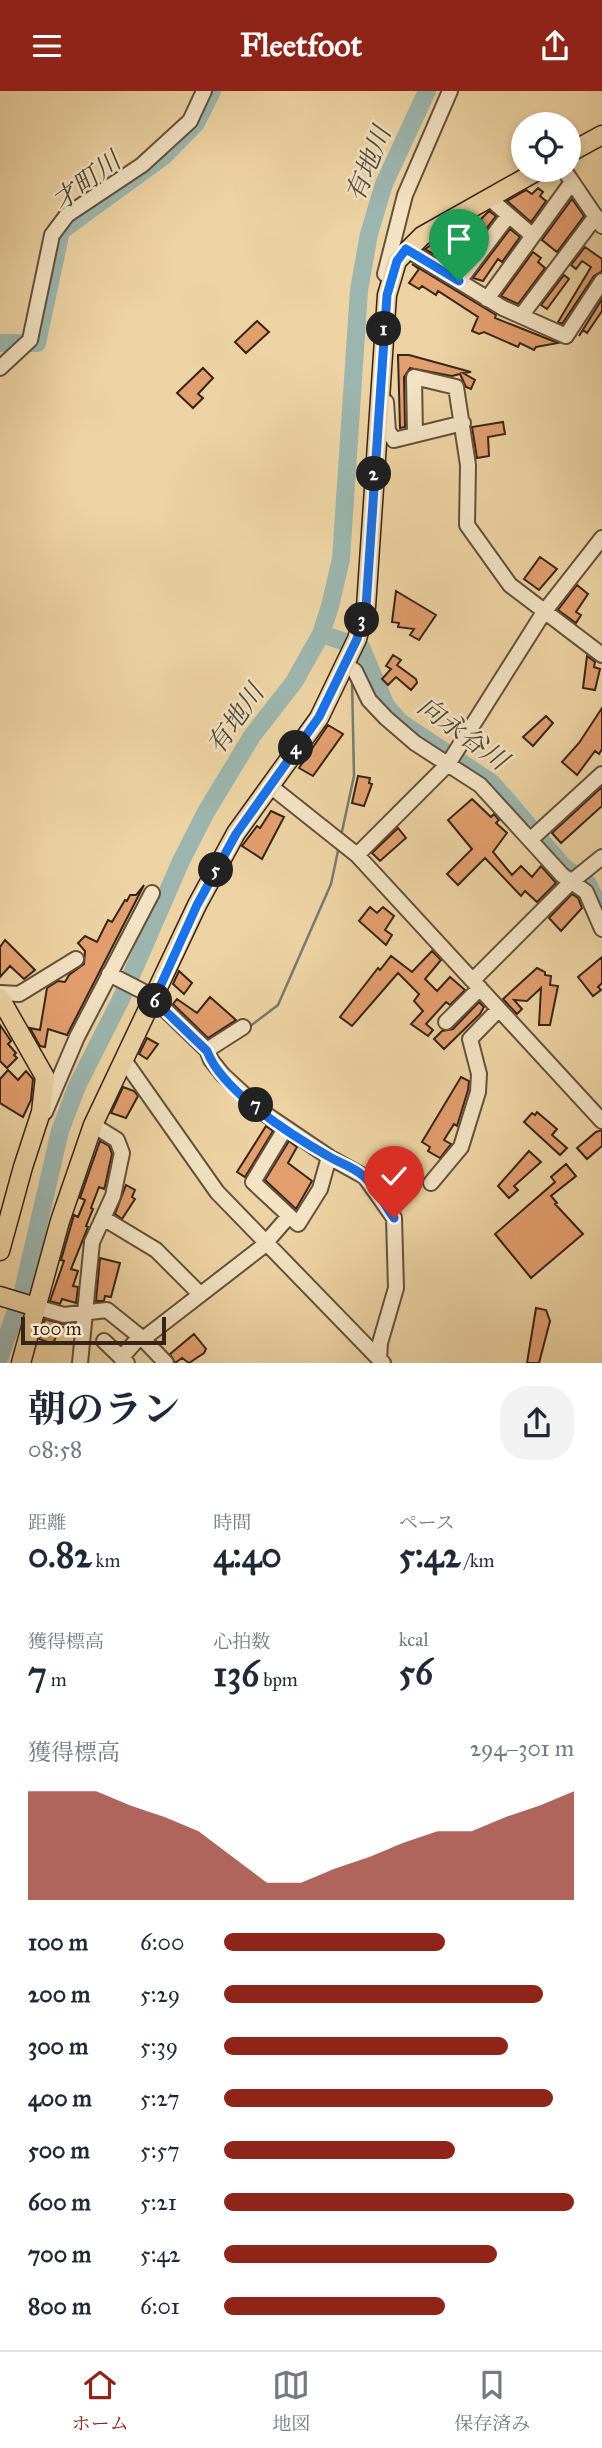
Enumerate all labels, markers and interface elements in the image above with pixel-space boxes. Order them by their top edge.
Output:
text: Fleetfoot [240,26,362,65]
icon: menu [28,27,66,65]
icon: share [536,27,574,65]
map controls [511,112,581,182]
button: locate [511,112,581,182]
water label: 有地川 [339,119,399,206]
water label: 才町川 [45,143,129,217]
pin [429,209,489,281]
icon: arrive [440,220,478,258]
pin: 1 [366,311,402,347]
text: 1 [380,317,387,340]
pin: 2 [356,457,392,491]
text: 2 [369,462,378,485]
pin: 3 [344,603,380,637]
text: 3 [358,608,365,631]
water label: 有地川 [200,675,272,760]
water label: 向永谷川 [412,689,517,778]
pin: 4 [278,731,314,765]
text: 4 [290,736,301,759]
pin: 5 [198,853,234,887]
text: 5 [211,858,220,881]
pin: 6 [138,983,172,1019]
text: 6 [150,989,159,1012]
pin: 7 [238,1087,274,1123]
text: 7 [250,1093,261,1116]
pin [364,1146,424,1218]
icon: check [375,1157,413,1195]
scale bar [21,1314,166,1346]
text: 100 m [32,1317,82,1340]
text: 朝のラン [28,1386,180,1432]
button: share [500,1386,574,1460]
text: 08:58 [28,1435,82,1463]
text: 距離 [28,1511,66,1534]
text: 時間 [213,1511,251,1534]
text: ペース [399,1511,455,1534]
text: 0.82 [28,1534,92,1577]
text: 4:40 [213,1534,282,1577]
text: 5:42 [399,1534,461,1577]
text: km [92,1549,120,1572]
text: /km [461,1549,495,1572]
text: kcal [399,1628,429,1651]
text: 獲得標高 [28,1630,104,1653]
text: 心拍数 [213,1630,270,1653]
text: 56 [399,1651,433,1694]
text: 7 [28,1653,47,1696]
text: 136 [213,1653,259,1696]
text: m [47,1668,67,1691]
text: bpm [259,1668,298,1691]
text: 294–301 m [470,1734,574,1762]
text: 獲得標高 [28,1738,120,1766]
text: 100 m [28,1928,88,1956]
text: 6:00 [140,1928,184,1956]
text: 200 m [28,1980,90,2008]
text: 5:29 [140,1980,180,2008]
text: 300 m [28,2032,88,2060]
text: 5:39 [140,2032,178,2060]
text: 400 m [28,2084,92,2112]
text: 5:27 [140,2084,180,2112]
text: 500 m [28,2136,90,2164]
text: 5:57 [140,2136,179,2164]
text: 600 m [28,2188,91,2216]
text: 5:21 [140,2188,177,2216]
text: 700 m [28,2240,91,2268]
text: 5:42 [140,2240,181,2268]
text: 800 m [28,2292,91,2320]
text: 6:01 [140,2292,180,2320]
tab: ホーム [72,2366,129,2435]
tab: 地図 [272,2366,310,2435]
tab: 保存済み [454,2366,530,2435]

